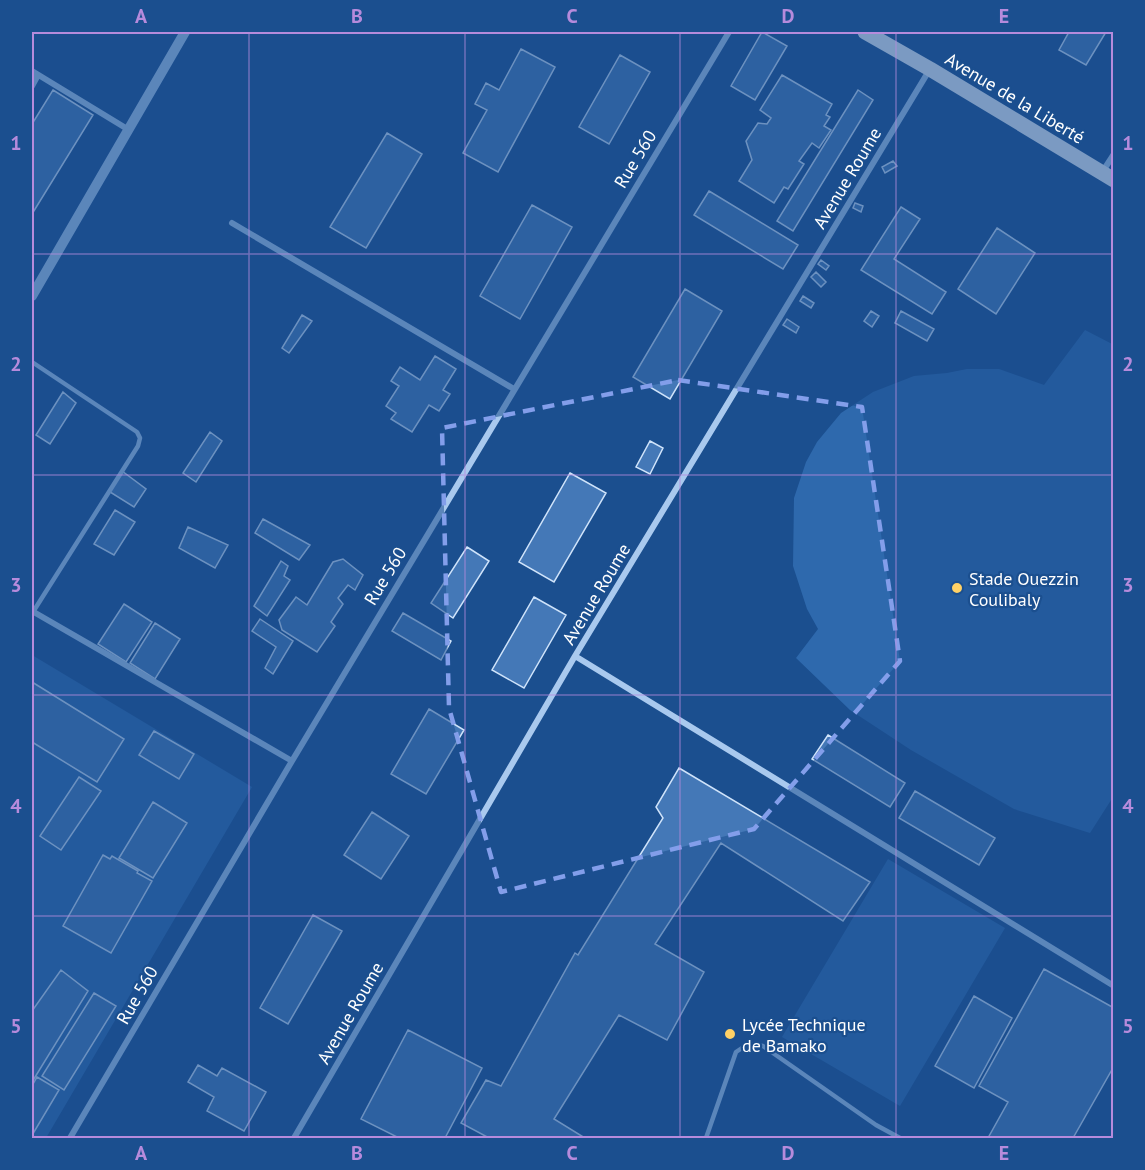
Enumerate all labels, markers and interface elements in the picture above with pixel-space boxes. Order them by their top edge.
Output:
text: A [135,3,148,29]
text: B [351,3,363,29]
text: C [566,3,578,29]
text: D [782,3,795,29]
text: E [999,3,1009,29]
street label: Avenue de la Liberté [941,47,1089,149]
street label: Avenue Roume [808,123,886,233]
street label: Rue 560 [609,126,661,192]
text: 1 [10,130,22,156]
text: 1 [1122,130,1134,156]
text: 2 [10,351,22,377]
text: 2 [1122,351,1134,377]
street label: Avenue Roume [557,539,635,649]
street label: Rue 560 [359,543,411,609]
place label: Stade Ouezzin Coulibaly [969,567,1079,611]
text: 3 [10,572,22,598]
text: 3 [1122,572,1134,598]
marker: Stade Ouezzin Coulibaly [950,581,964,595]
text: 4 [10,793,22,819]
text: 4 [1122,793,1134,819]
street label: Avenue Roume [312,958,388,1068]
street label: Rue 560 [111,962,163,1028]
text: 5 [10,1013,22,1039]
place label: Lycée Technique de Bamako [742,1013,866,1057]
text: 5 [1122,1013,1134,1039]
marker: Lycée Technique de Bamako [723,1027,737,1041]
text: A [135,1140,148,1166]
text: B [351,1140,363,1166]
text: C [566,1140,578,1166]
text: D [782,1140,795,1166]
text: E [999,1140,1009,1166]

